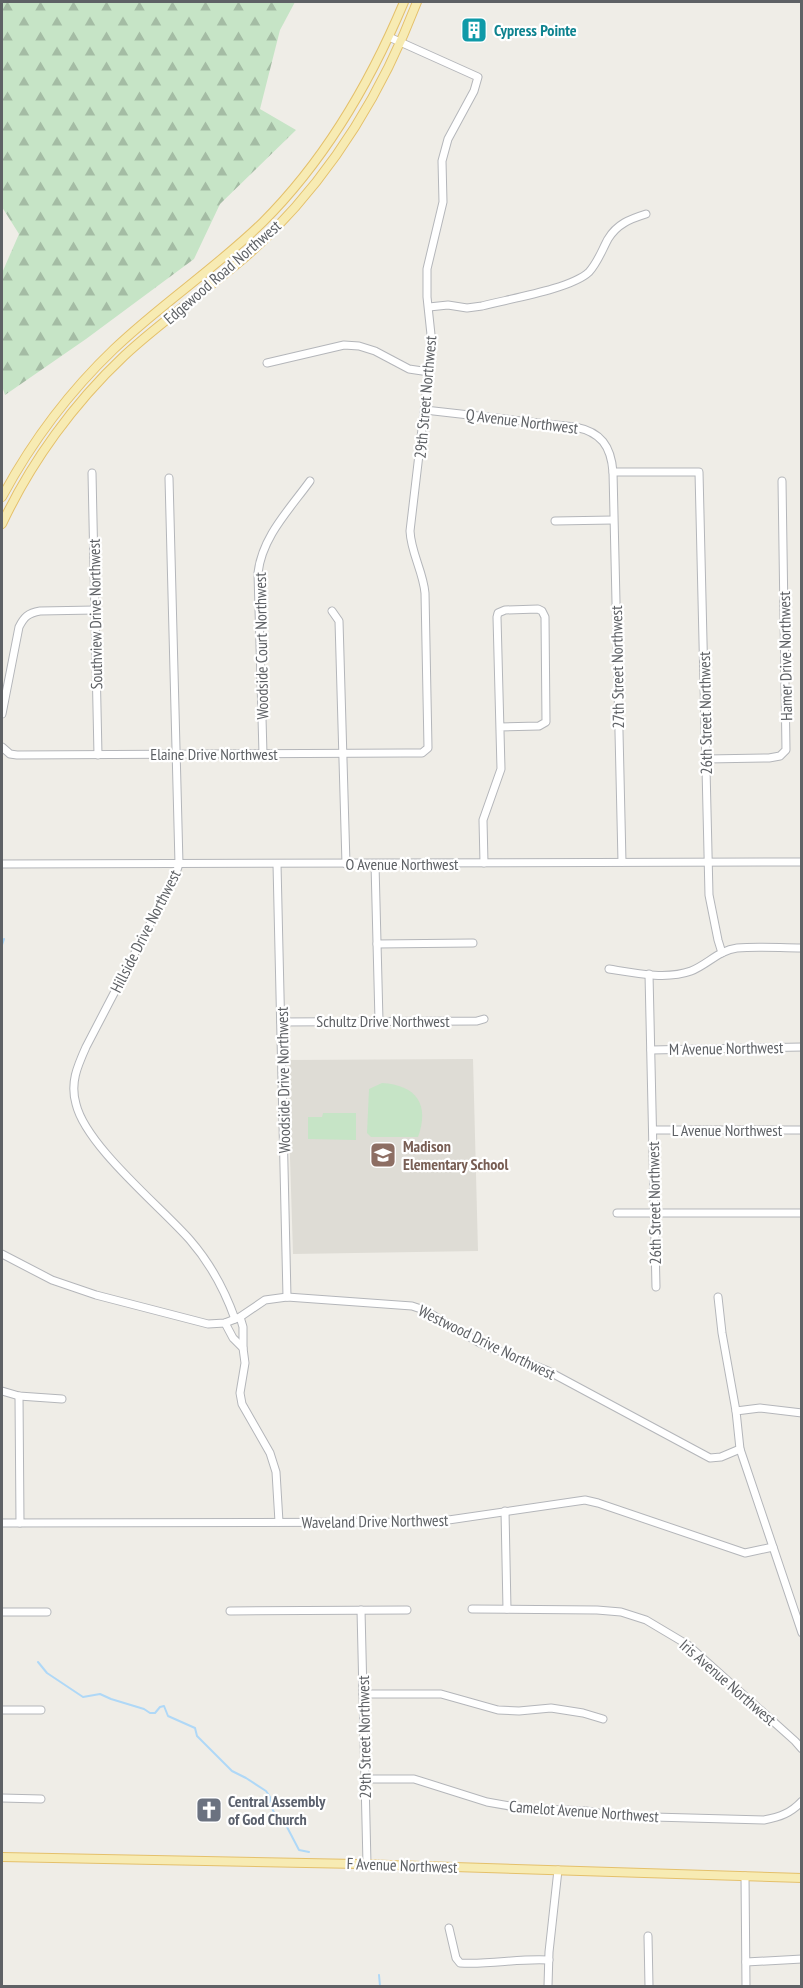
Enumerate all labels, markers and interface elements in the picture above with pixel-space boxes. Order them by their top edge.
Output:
building icon: Cypress Pointe [459,15,489,45]
place label: Cypress Pointe [494,20,577,40]
street label: Edgewood Road Northwest [159,215,285,328]
street label: 29th Street Northwest [410,334,440,459]
street label: Q Avenue Northwest [465,404,580,438]
street label: Southview Drive Northwest [84,538,106,690]
street label: Woodside Court Northwest [250,572,272,720]
street label: Hamer Drive Northwest [774,590,796,721]
street label: 27th Street Northwest [606,605,628,729]
street label: 26th Street Northwest [694,651,716,775]
street label: Elaine Drive Northwest [150,744,278,764]
street label: O Avenue Northwest [345,854,459,874]
street label: Hillside Drive Northwest [105,866,185,996]
street label: Woodside Drive Northwest [272,1006,294,1153]
street label: Schultz Drive Northwest [316,1011,450,1031]
street label: M Avenue Northwest [669,1037,784,1059]
street label: L Avenue Northwest [672,1120,783,1140]
place label: Madison Elementary School [403,1136,508,1174]
school or university icon: Madison Elementary School [368,1140,398,1170]
street label: 26th Street Northwest [643,1141,665,1265]
street label: Westwood Drive Northwest [415,1300,559,1384]
street label: Waveland Drive Northwest [301,1510,449,1532]
street label: Iris Avenue Northwest [676,1635,781,1730]
street label: 29th Street Northwest [353,1675,375,1799]
place label: Central Assembly of God Church [228,1791,326,1829]
church icon: Central Assembly of God Church [194,1795,224,1825]
street label: Camelot Avenue Northwest [509,1796,660,1826]
street label: F Avenue Northwest [346,1853,458,1877]

